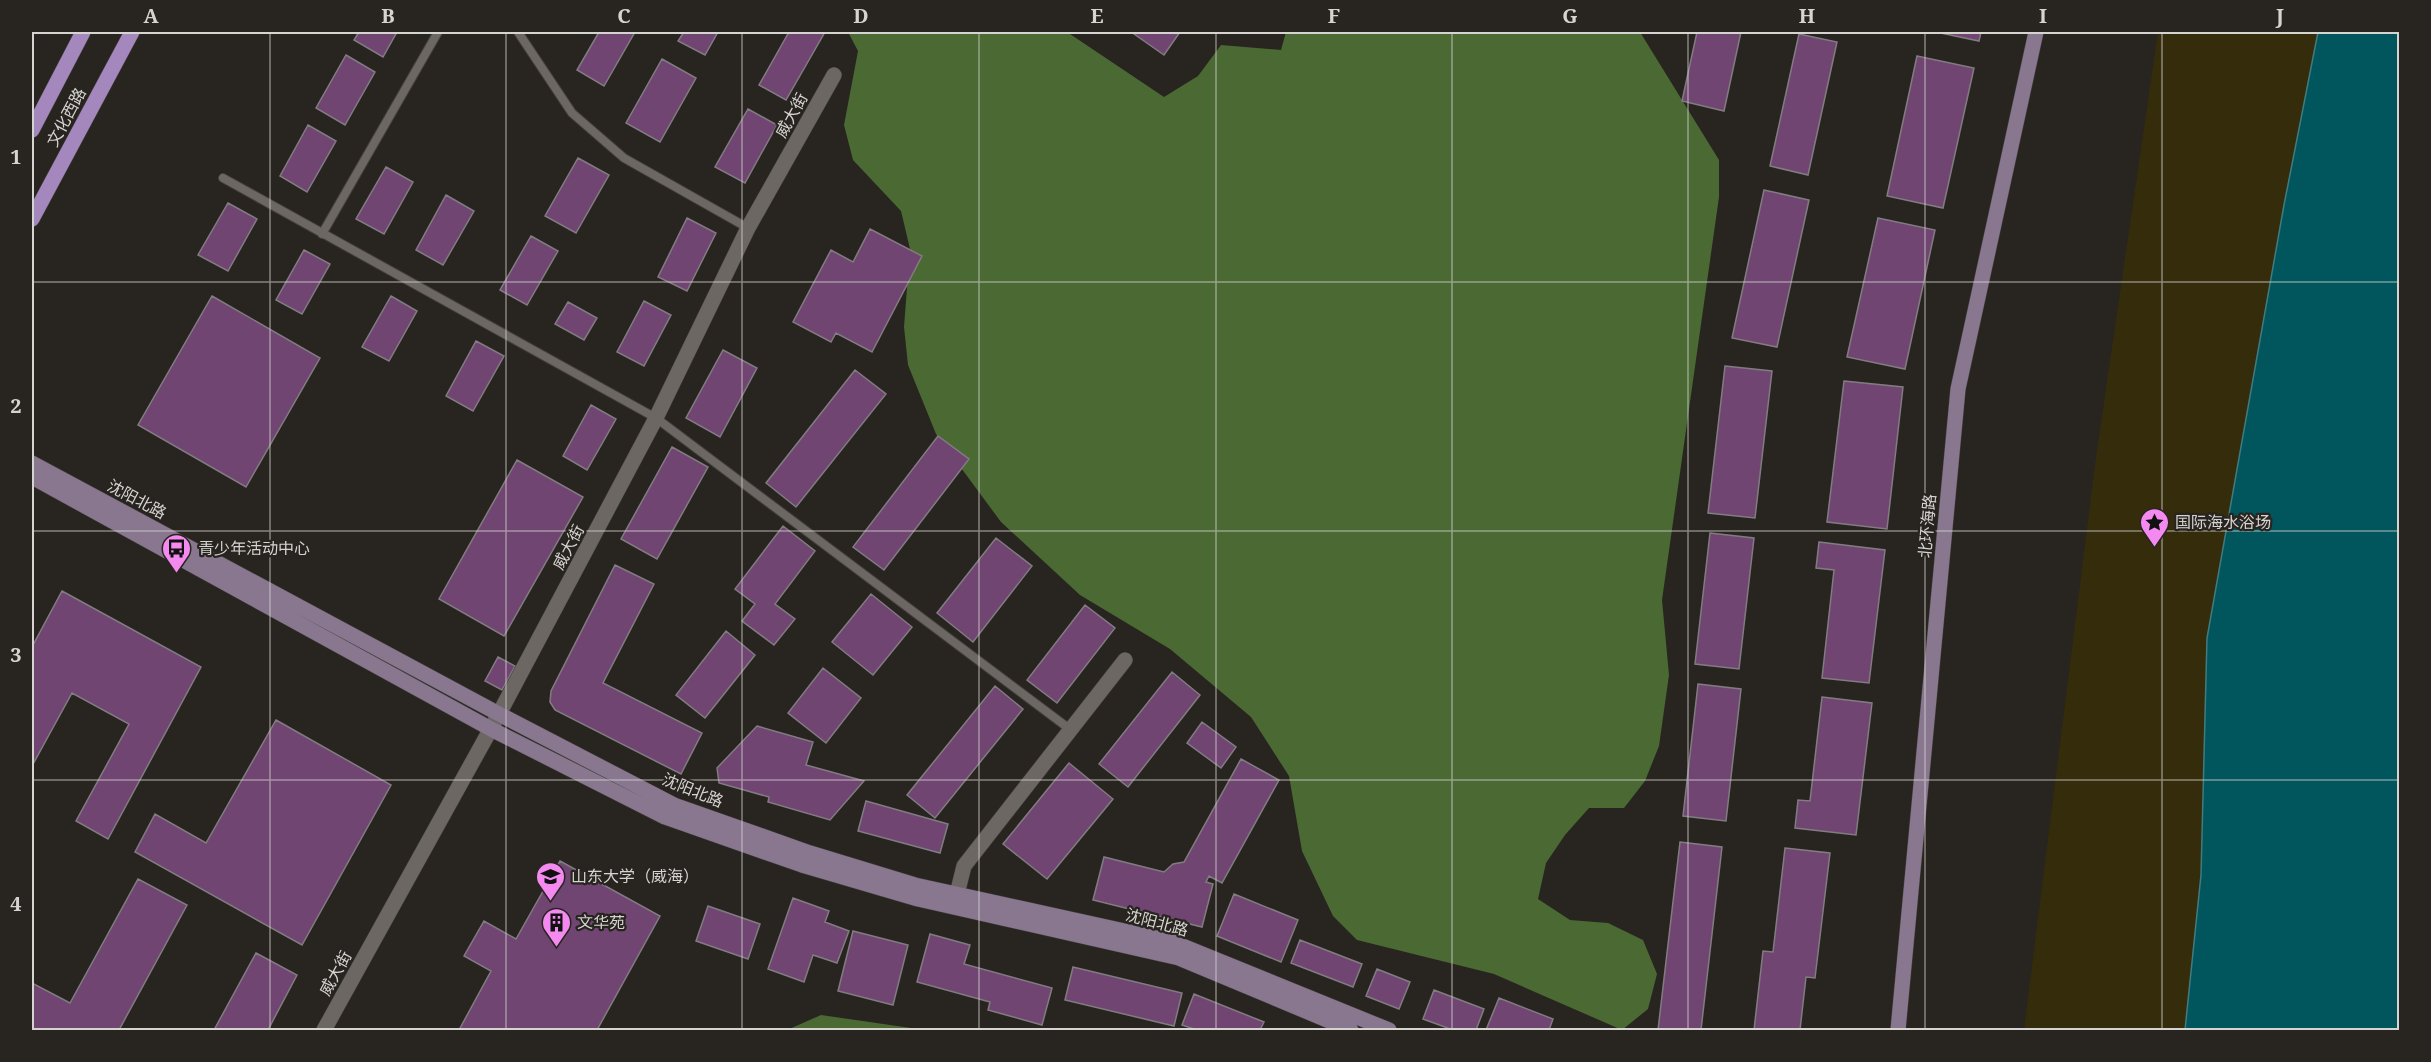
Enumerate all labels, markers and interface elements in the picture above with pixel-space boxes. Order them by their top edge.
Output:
text: A [143,2,159,29]
text: B [381,2,395,29]
text: C [617,2,631,29]
text: D [853,2,869,29]
text: E [1090,2,1104,29]
text: F [1328,2,1340,29]
text: G [1562,2,1578,29]
text: H [1799,2,1815,29]
text: I [2039,2,2047,29]
text: J [2275,2,2284,29]
street label: 文化西路 [41,84,91,150]
street label: 威大街 [770,89,812,141]
text: 1 [10,143,22,170]
text: 2 [10,392,22,419]
street label: 沈阳北路 [104,474,170,524]
street label: 北环海路 [1913,493,1941,559]
place icon: 国际海水浴场 [2138,506,2170,548]
place label: 国际海水浴场 [2175,511,2271,533]
street label: 威大街 [547,521,589,573]
bus stop icon: 青少年活动中心 [161,532,193,574]
place label: 青少年活动中心 [198,537,310,559]
text: 3 [10,641,22,668]
street label: 沈阳北路 [659,768,727,812]
school or university icon: 山东大学（威海） [534,860,566,902]
place label: 山东大学（威海） [571,865,699,887]
text: 4 [10,890,22,917]
street label: 沈阳北路 [1123,903,1191,941]
building icon: 文华苑 [540,906,572,948]
place label: 文华苑 [577,911,625,933]
street label: 威大街 [314,947,356,999]

